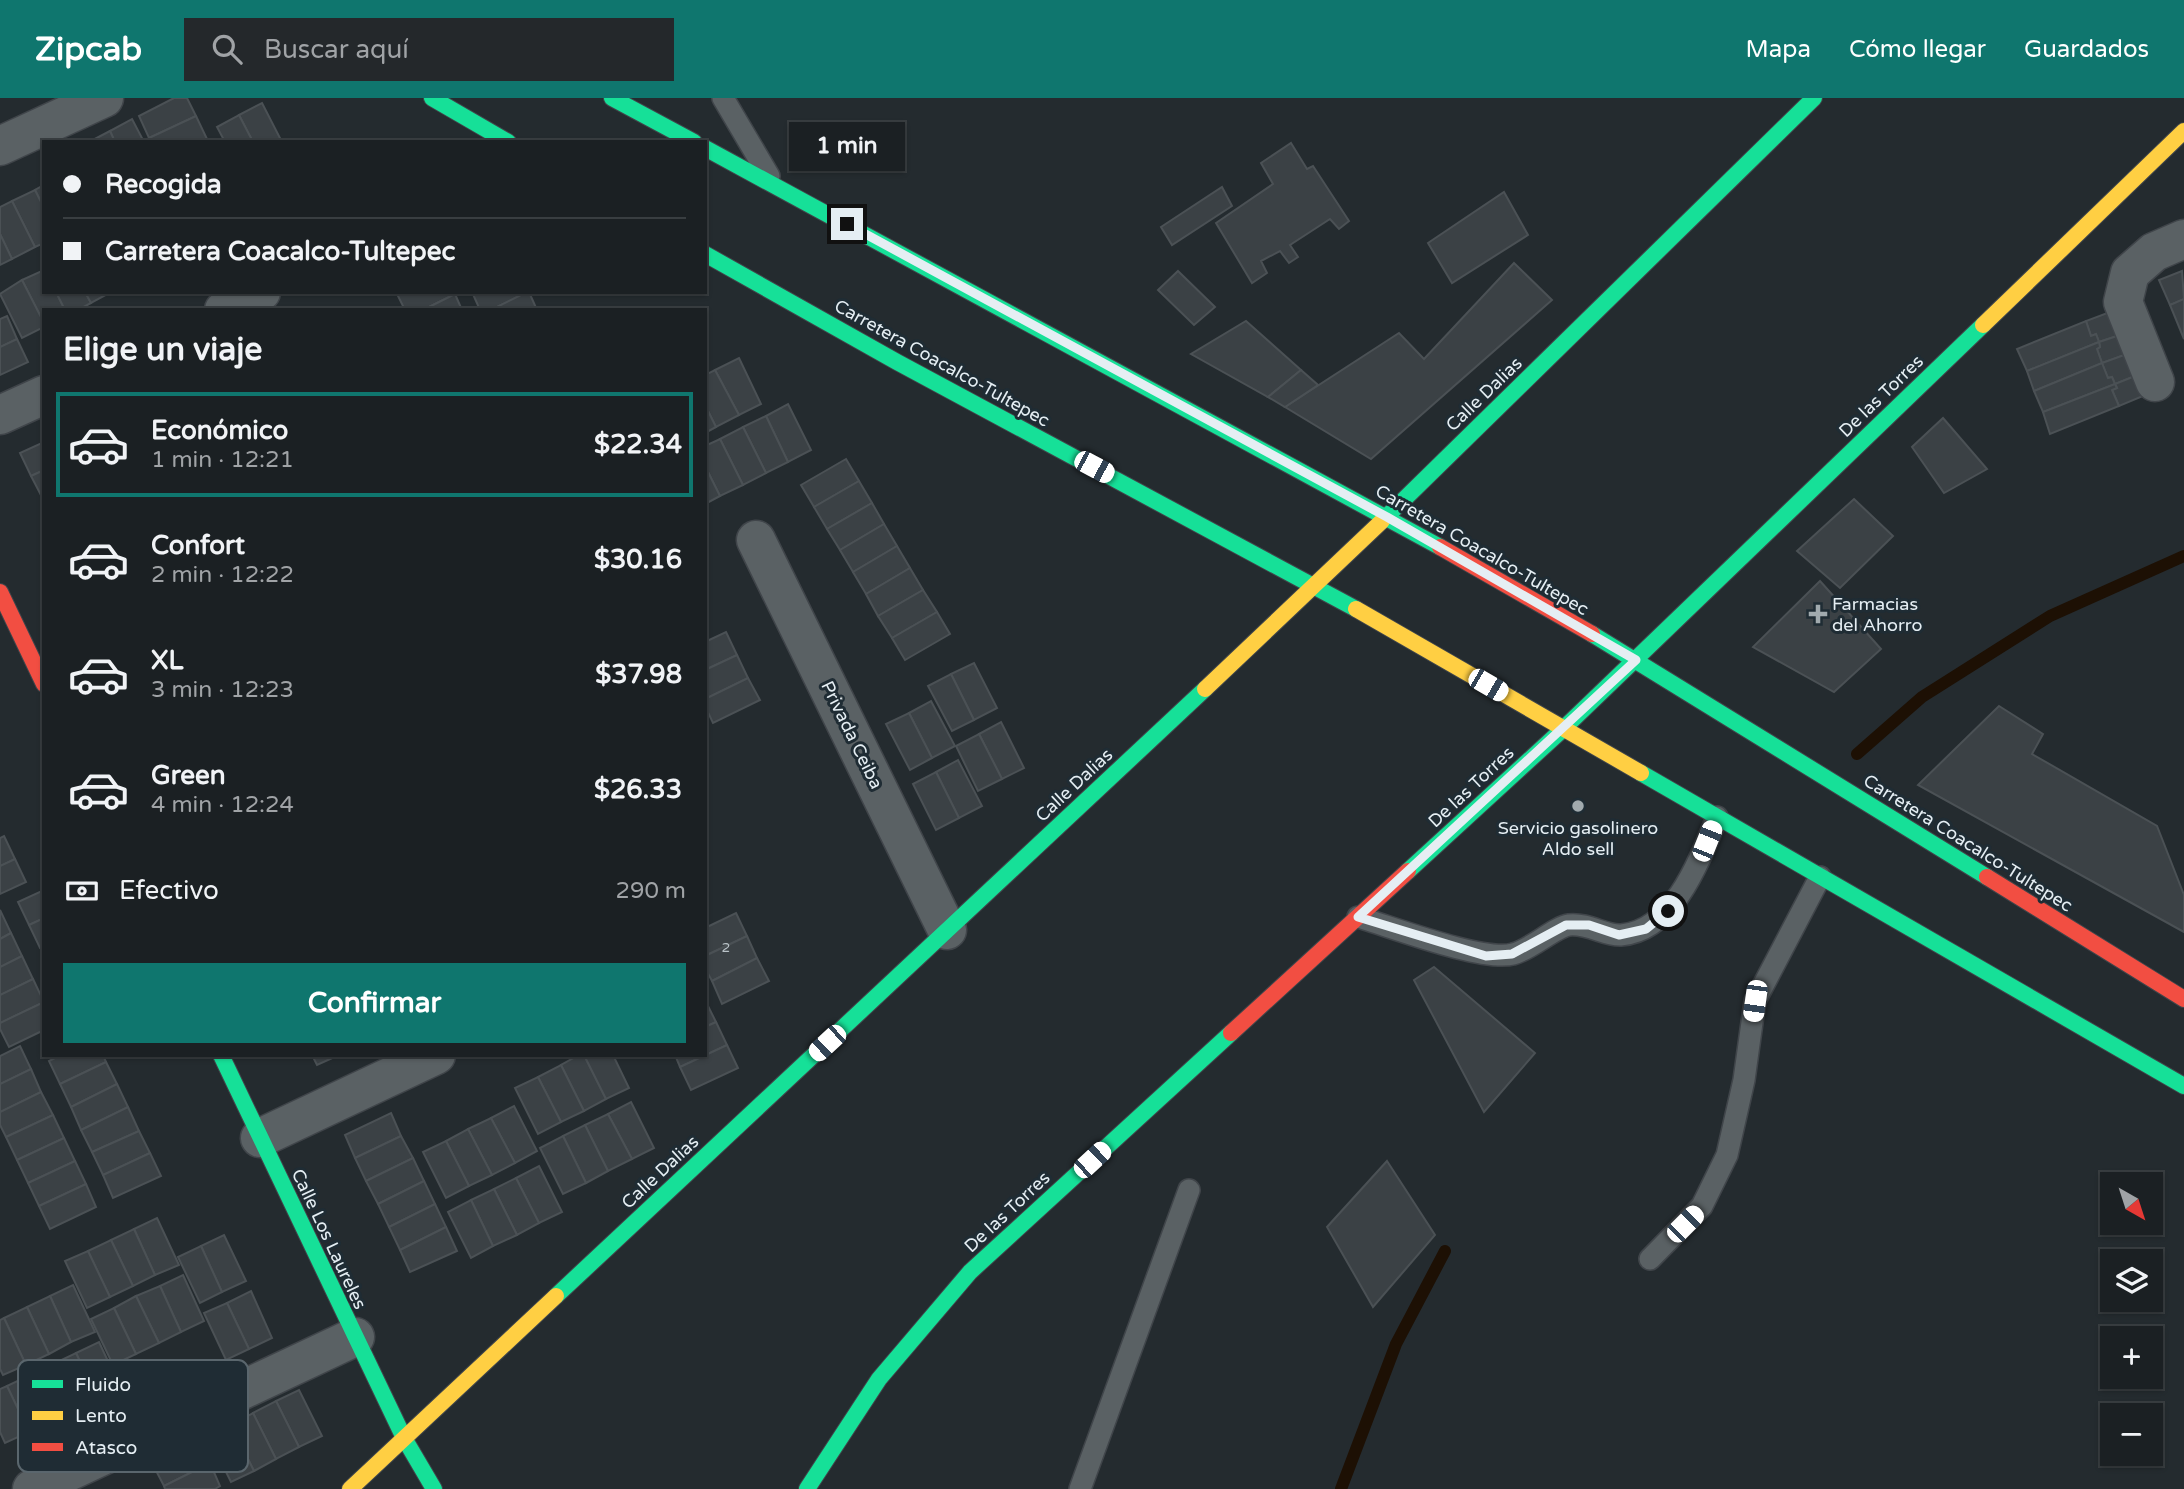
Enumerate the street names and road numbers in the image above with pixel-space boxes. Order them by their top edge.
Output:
street label: Carretera Coacalco-Tultepec [831,295,1053,431]
street label: De las Torres [1834,350,1928,442]
street label: Calle Dalias [1441,352,1527,436]
street label: Carretera Coacalco-Tultepec [1371,480,1593,620]
street label: Privada Ceiba [816,677,888,793]
street label: De las Torres [1424,742,1518,832]
street label: Calle Dalias [1031,744,1117,826]
street label: Carretera Coacalco-Tultepec [1859,769,2077,917]
street label: Calle Dalias [617,1131,703,1213]
street label: Calle Los Laureles [287,1165,371,1313]
street label: De las Torres [960,1167,1054,1257]

